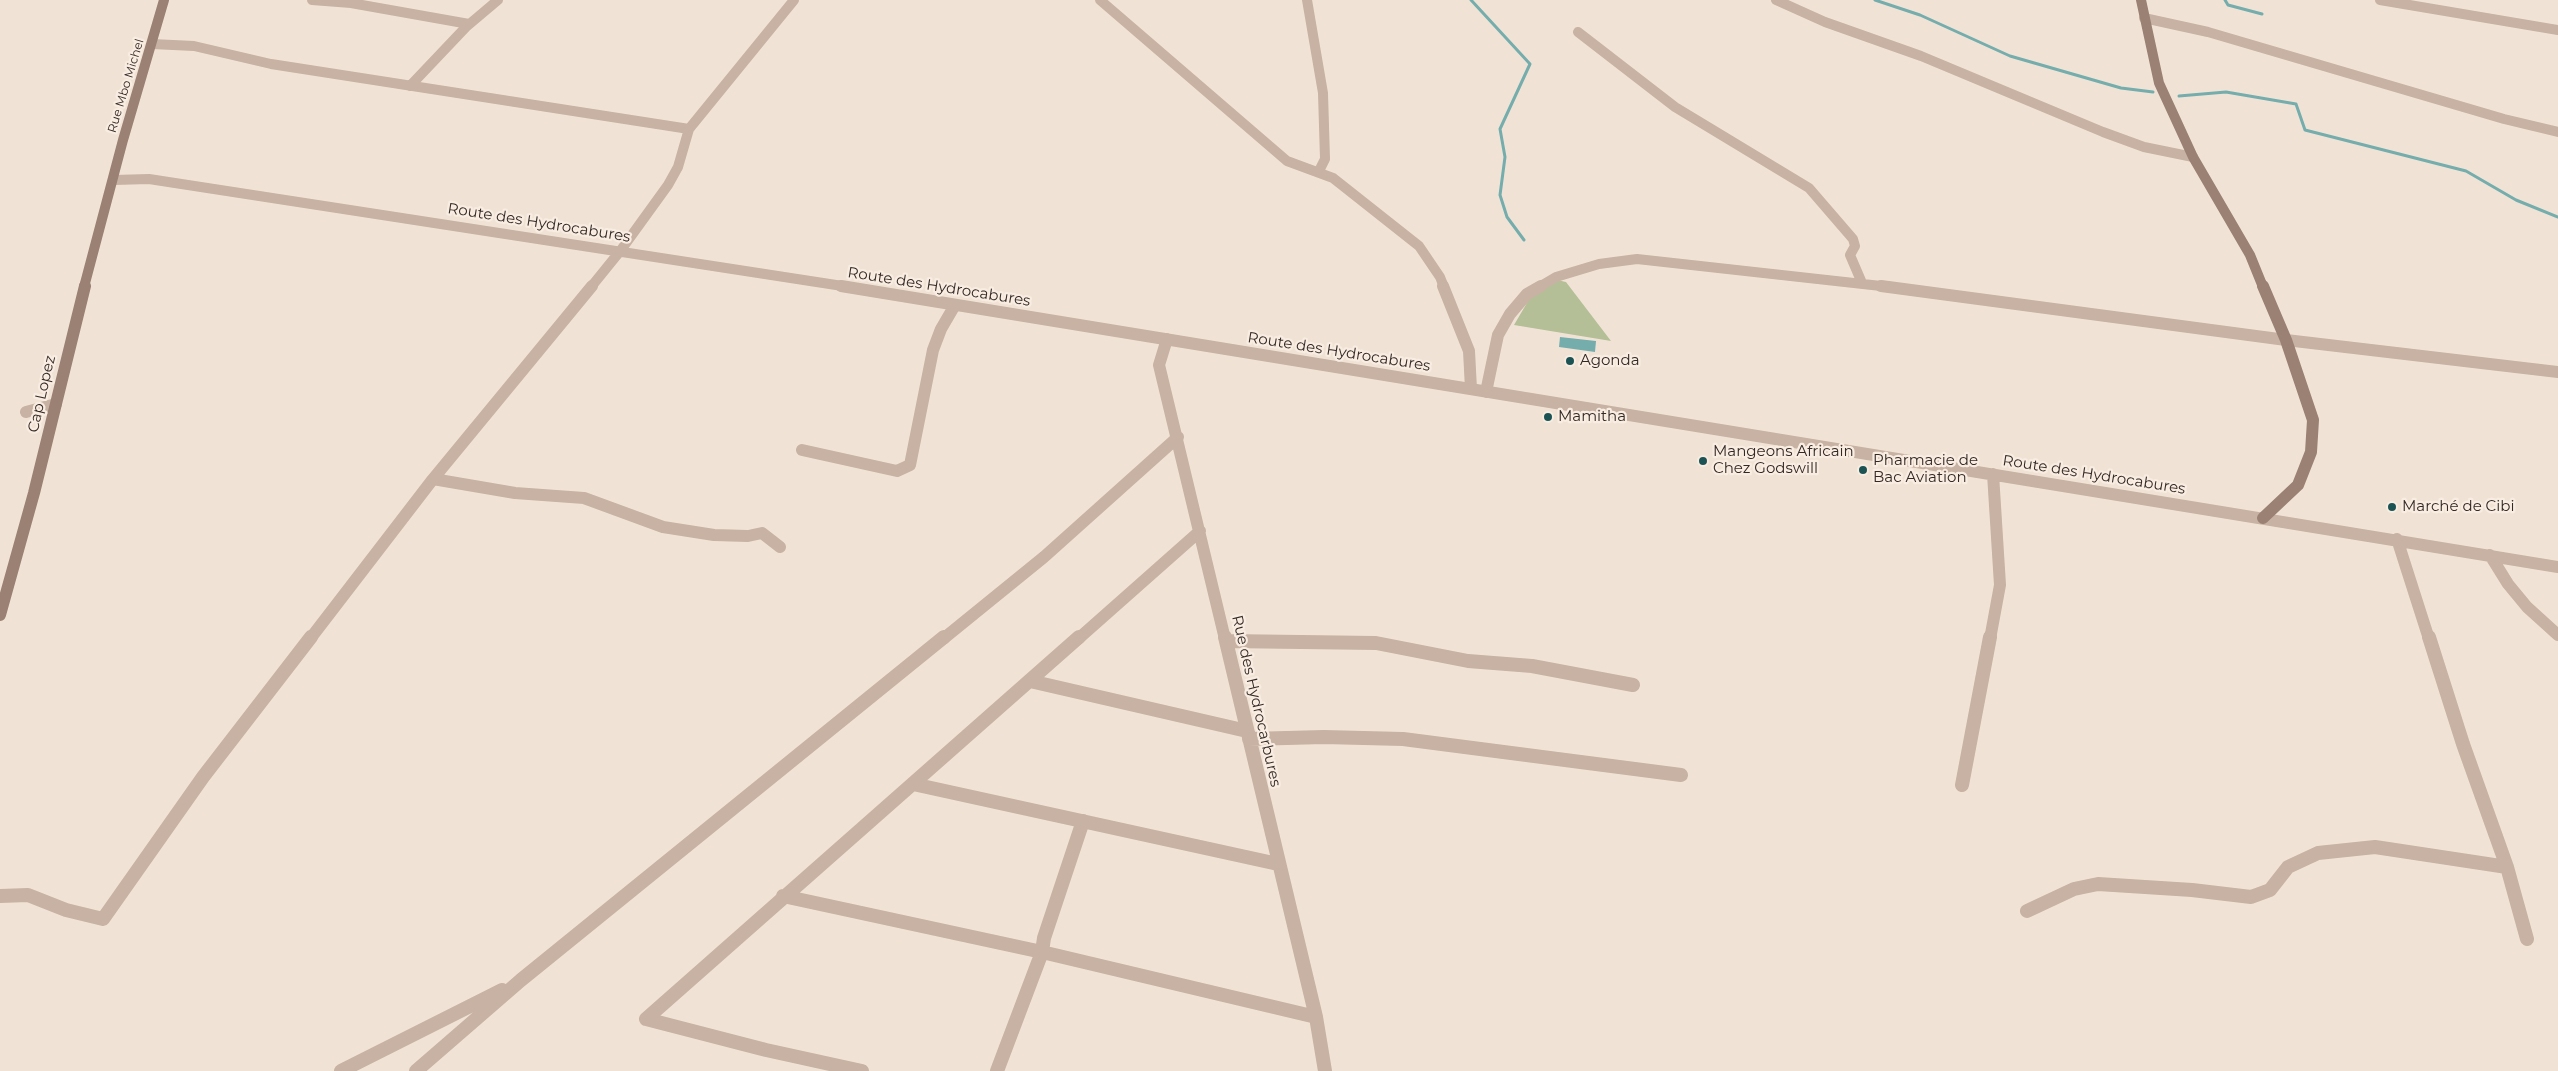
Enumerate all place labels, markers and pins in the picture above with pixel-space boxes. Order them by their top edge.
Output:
place label: Agonda [1580,352,1640,370]
marker: Agonda [1564,355,1576,367]
place label: Mamitha [1558,408,1626,426]
marker: Mamitha [1542,411,1554,423]
place label: Mangeons Africain Chez Godswill [1713,443,1854,478]
place label: Pharmacie de Bac Aviation [1873,452,1978,487]
marker: Mangeons Africain Chez Godswill [1697,455,1709,467]
marker: Pharmacie de Bac Aviation [1857,464,1869,476]
place label: Marché de Cibi [2402,498,2514,516]
marker: Marché de Cibi [2386,501,2398,513]

